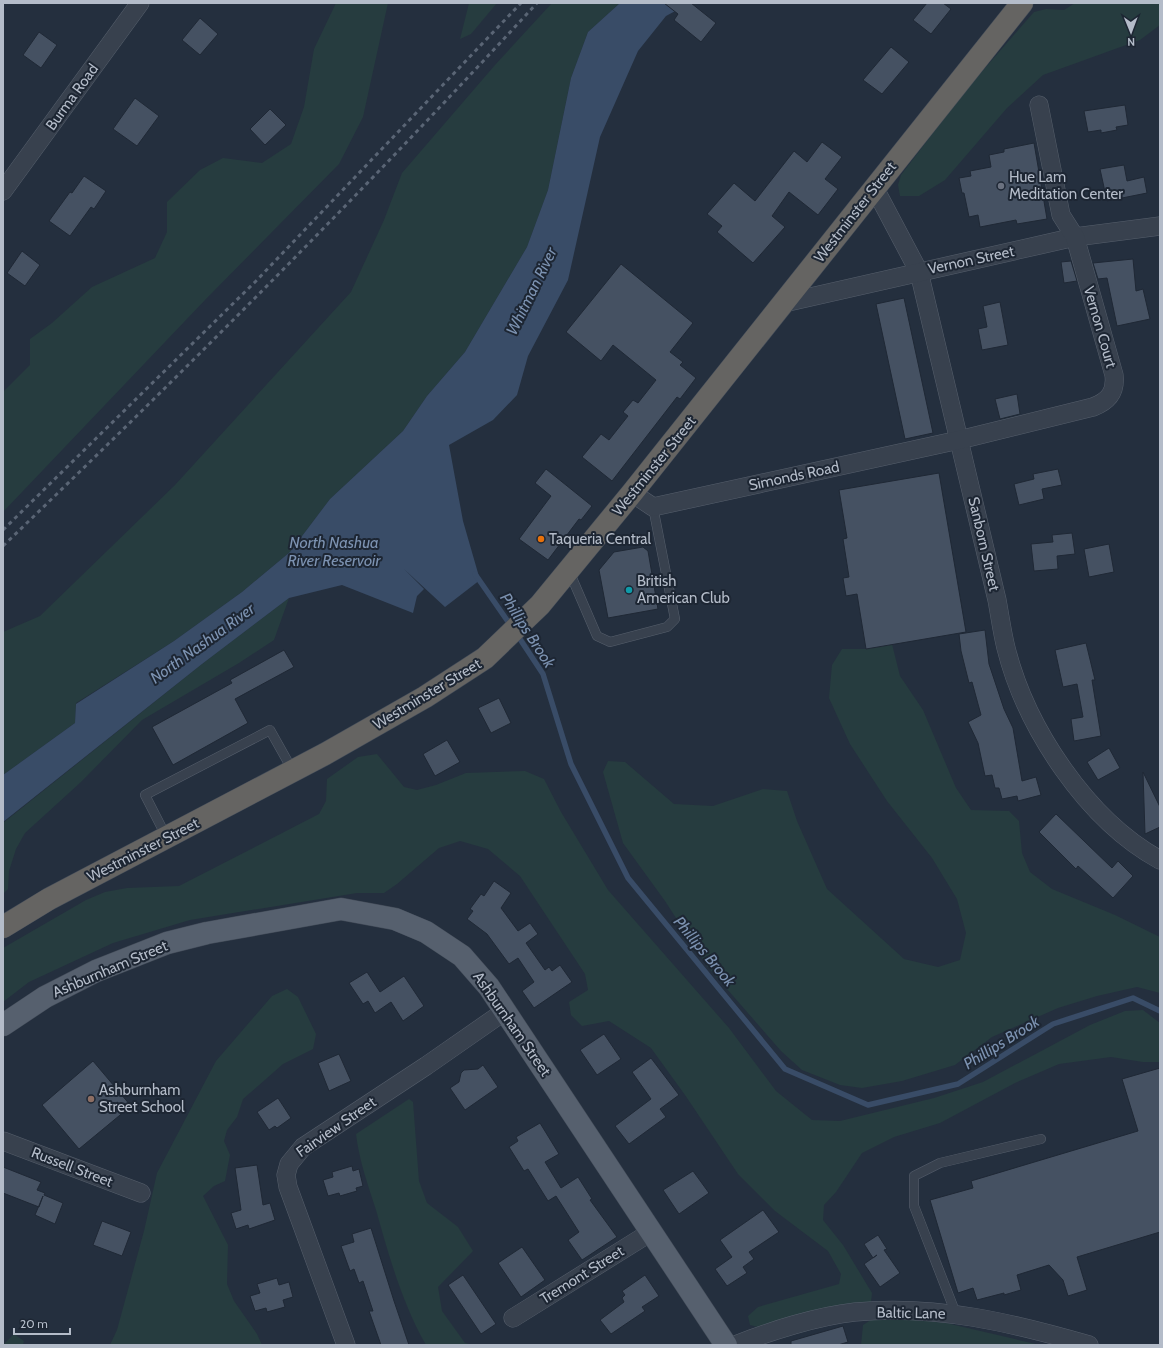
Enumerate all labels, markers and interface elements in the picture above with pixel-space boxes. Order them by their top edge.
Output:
north arrow [1111,12,1151,52]
text: N [1127,35,1135,49]
street label: Burma Road [42,60,102,134]
street label: Westminster Street [810,158,900,266]
place label: Hue Lam Meditation Center [1009,168,1123,203]
marker: Hue Lam Meditation Center [996,181,1006,191]
street label: Vernon Street [926,242,1016,278]
water label: Whitman River [502,243,561,338]
street label: Vernon Court [1080,284,1120,370]
street label: Westminster Street [608,413,700,519]
street label: Simonds Road [747,458,841,494]
street label: Sanborn Street [964,495,1004,593]
place label: Taqueria Central [549,530,652,548]
water label: North Nashua River Reservoir [288,533,382,570]
marker: Taqueria Central [536,534,546,544]
place label: British American Club [637,572,730,607]
marker: British American Club [624,585,634,595]
water label: Phillips Brook [496,589,560,672]
water label: North Nashua River [146,599,259,688]
street label: Westminster Street [370,655,484,733]
street label: Westminster Street [84,814,202,886]
water label: Phillips Brook [670,912,740,991]
street label: Ashburnham Street [50,937,170,1001]
street label: Ashburnham Street [469,968,555,1080]
water label: Phillips Brook [960,1011,1044,1073]
place label: Ashburnham Street School [99,1081,185,1116]
street label: Fairview Street [293,1093,379,1161]
marker: Ashburnham Street School [86,1094,96,1104]
street label: Russell Street [29,1143,115,1191]
street label: Tremont Street [537,1242,627,1308]
street label: Baltic Lane [876,1303,946,1323]
scale bar [14,1310,70,1336]
text: 20 m [20,1316,48,1331]

